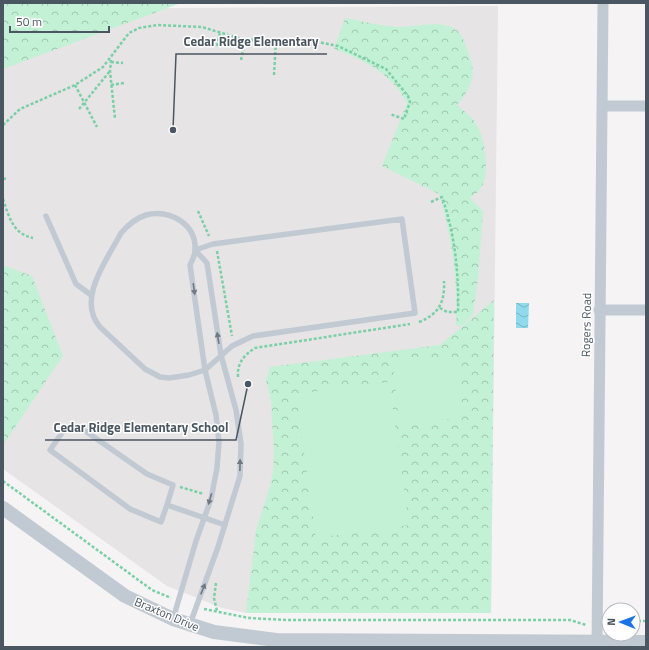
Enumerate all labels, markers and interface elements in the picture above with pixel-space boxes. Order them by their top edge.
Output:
scale bar [10,8,109,34]
text: 50 m [16,12,42,31]
callout: Cedar Ridge Elementary [176,29,327,54]
text: Cedar Ridge Elementary [184,31,319,51]
one-way arrow [191,282,197,295]
street label: Rogers Road [576,293,596,357]
one-way arrow [215,332,221,344]
callout: Cedar Ridge Elementary School [45,415,236,440]
text: Cedar Ridge Elementary School [53,417,229,437]
one-way arrow [237,459,244,471]
one-way arrow [207,494,213,506]
one-way arrow [199,583,206,595]
street label: Braxton Drive [132,592,202,636]
north arrow [601,602,641,642]
text: N [603,618,619,626]

